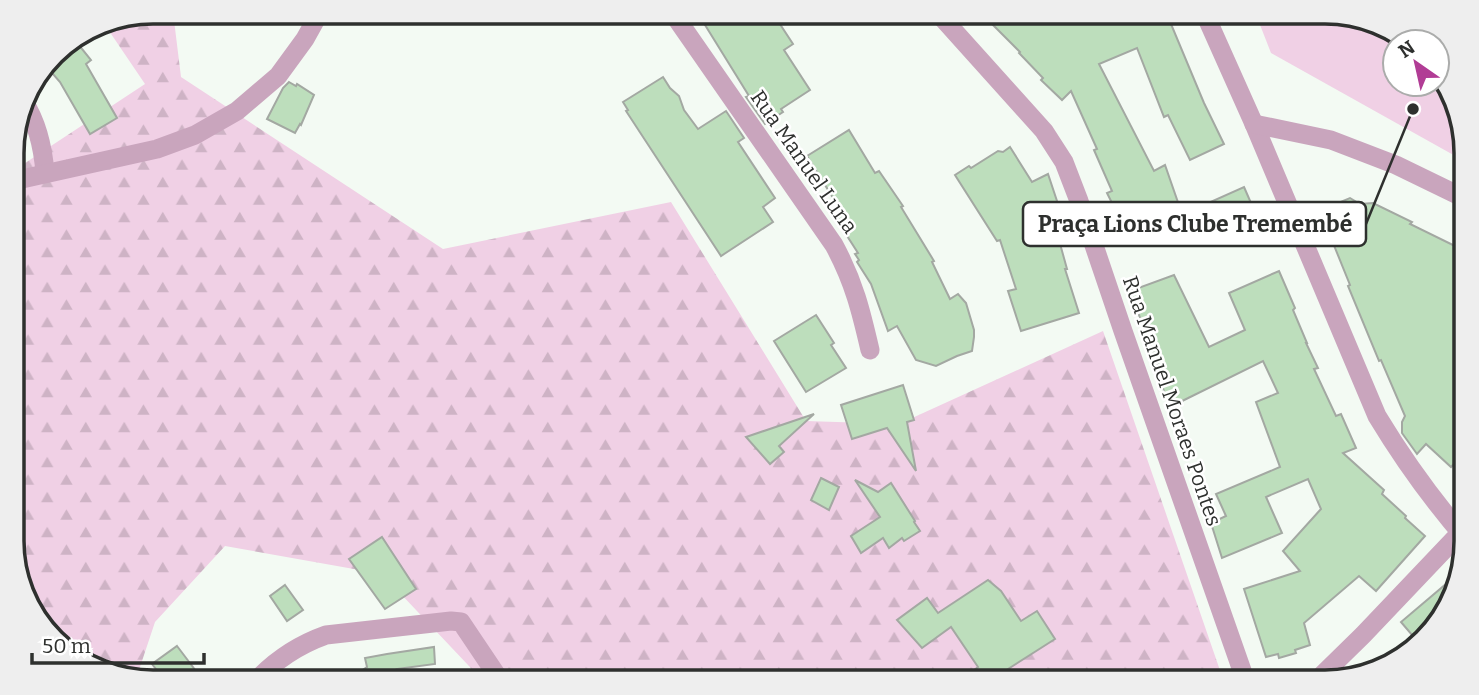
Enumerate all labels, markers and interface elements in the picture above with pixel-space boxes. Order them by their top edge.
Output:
north arrow [1381,28,1451,98]
text: N [1394,36,1420,63]
street label: Rua Manuel Luna [745,85,863,239]
callout: Praça Lions Clube Tremembé [1023,202,1366,246]
text: Praça Lions Clube Tremembé [1038,210,1352,238]
street label: Rua Manuel Moraes Pontes [1117,273,1227,529]
scale bar [32,622,203,666]
text: 50 m [42,633,91,659]

